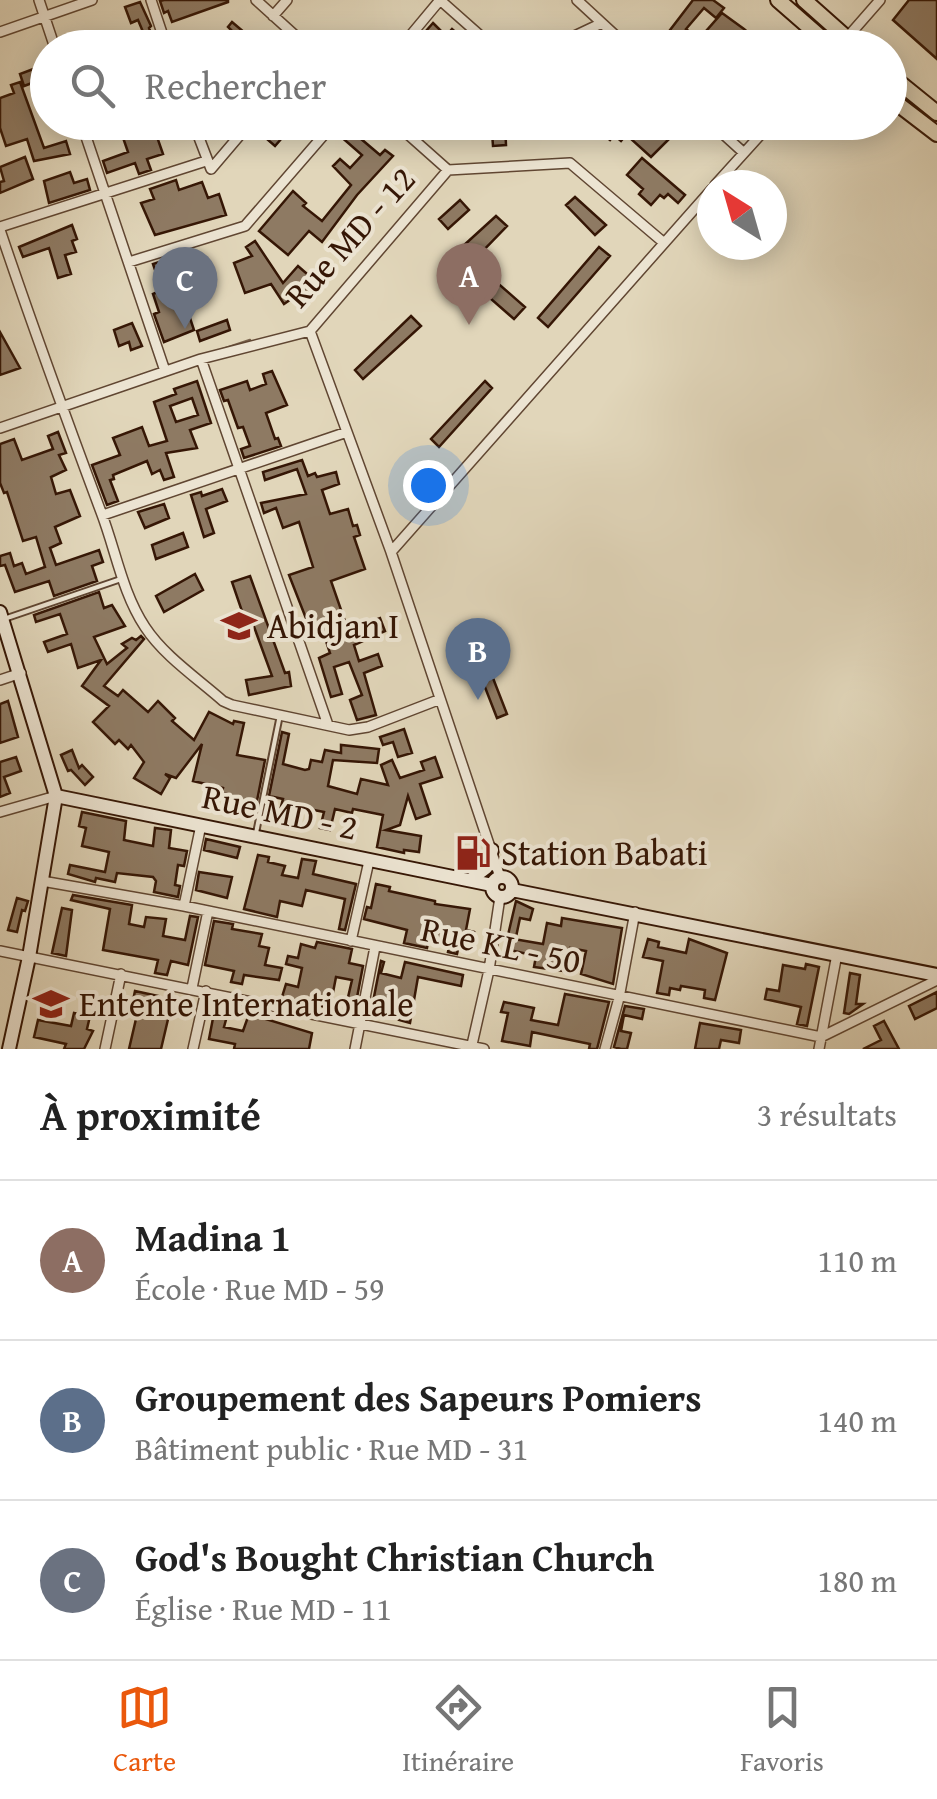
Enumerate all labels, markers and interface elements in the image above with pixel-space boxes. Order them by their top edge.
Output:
search box [30,30,907,140]
text: Rechercher [145,57,326,113]
icon: search [65,58,120,113]
street label: Rue MD - 12 [272,155,427,318]
north arrow [697,170,787,260]
pin: A [436,242,502,325]
pin: C [152,246,218,329]
your location [403,460,454,511]
place label: Abidjan I [267,600,399,651]
school or university icon: Abidjan I [220,607,258,645]
pin: B [446,618,510,700]
street label: Rue MD - 2 [198,770,362,853]
place label: Station Babati [501,827,708,878]
fuel station icon: Station Babati [454,834,492,872]
street label: Rue KL - 50 [417,903,586,986]
place label: Entente Internationale [79,978,414,1029]
school or university icon: Entente Internationale [32,985,70,1023]
text: À proximité [40,1084,261,1145]
text: 3 résultats [757,1091,897,1138]
text: Madina 1 [135,1209,291,1265]
text: A [62,1237,83,1284]
text: 110 m [818,1237,897,1284]
text: École · Rue MD - 59 [135,1265,384,1312]
text: Groupement des Sapeurs Pomiers [135,1369,702,1425]
text: B [63,1397,82,1444]
text: 140 m [818,1397,897,1444]
text: Bâtiment public · Rue MD - 31 [135,1425,528,1472]
text: God's Bought Christian Church [135,1529,654,1585]
text: C [63,1557,82,1604]
text: 180 m [818,1557,897,1604]
text: Église · Rue MD - 11 [135,1585,392,1632]
tab: Carte [113,1680,176,1781]
tab: Itinéraire [402,1680,514,1781]
tab: Favoris [740,1680,824,1781]

